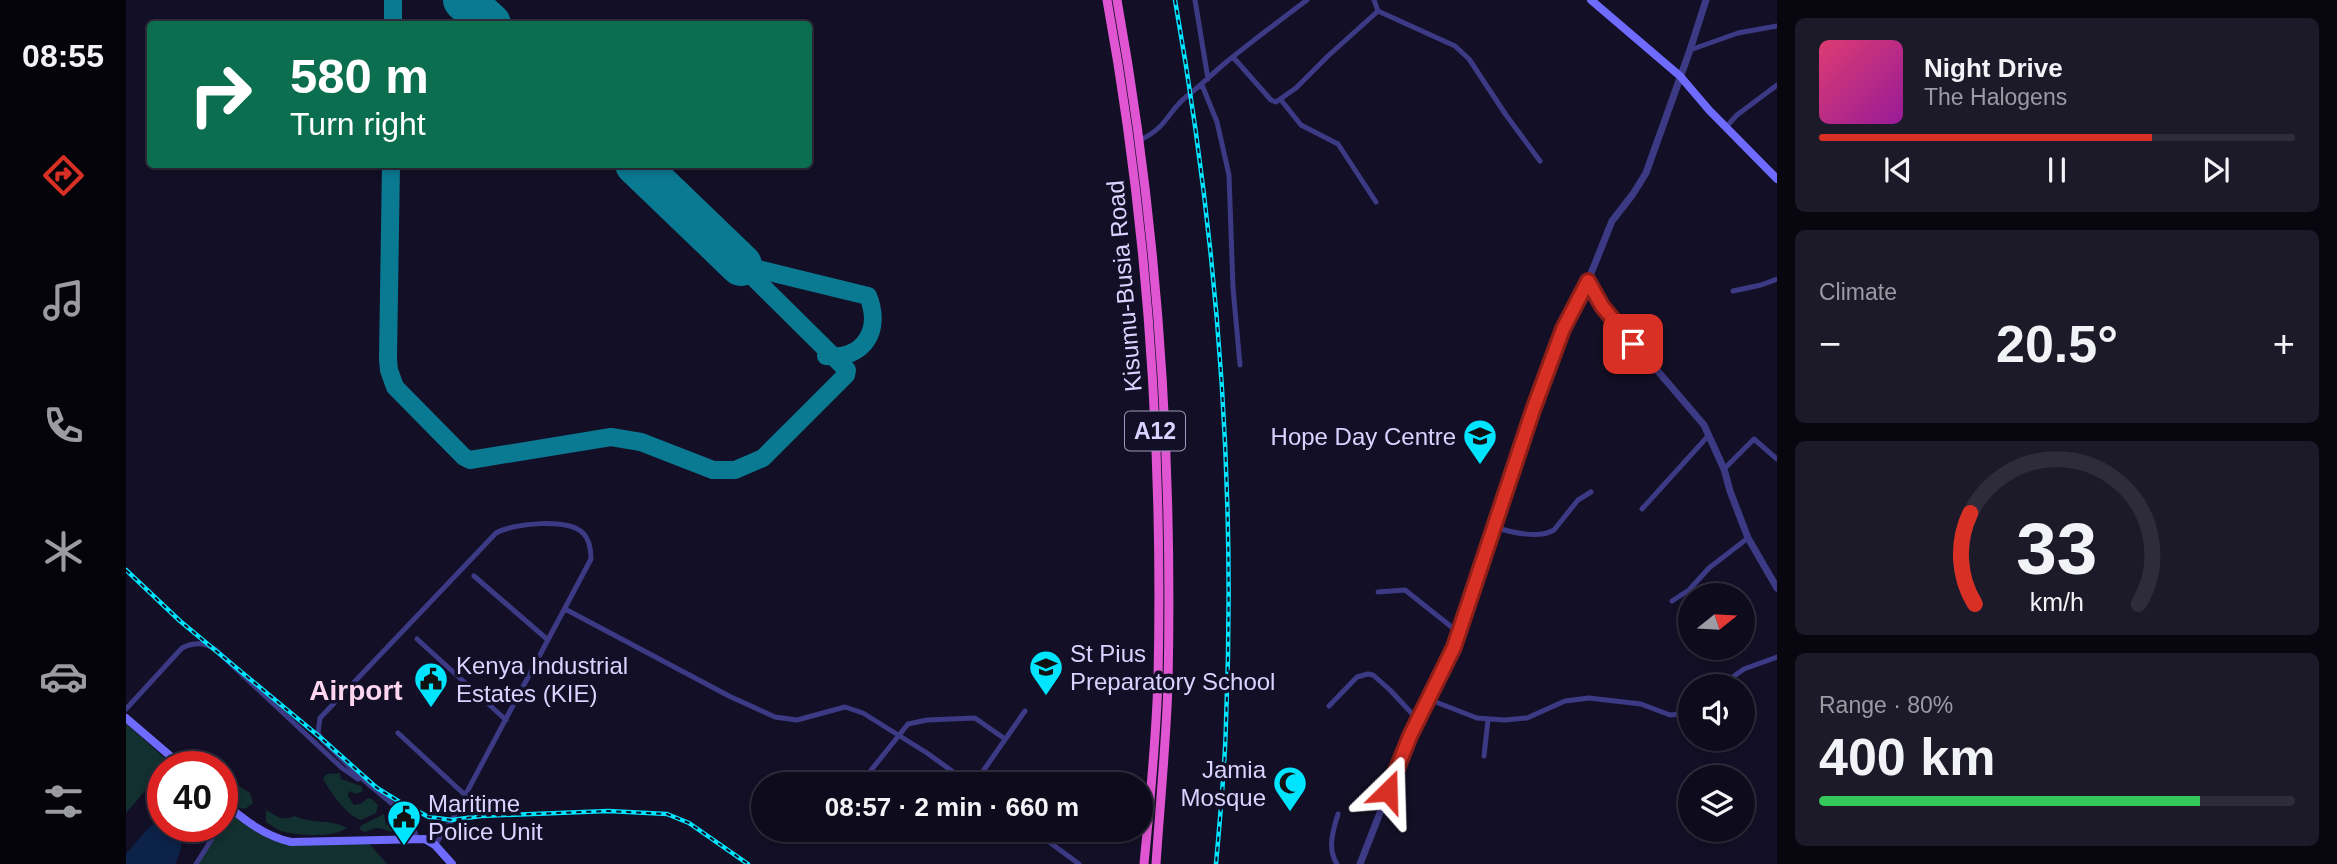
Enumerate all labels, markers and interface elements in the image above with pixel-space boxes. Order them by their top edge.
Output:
text: 08:55 [22,38,104,74]
icon: right [175,49,266,140]
text: 580 m [290,49,429,103]
text: Night Drive [1924,53,2063,83]
text: The Halogens [1924,84,2067,110]
text: Turn right [290,106,426,142]
icon: directions [39,151,88,200]
icon: previous [1879,151,1917,189]
icon: pause [2038,151,2076,189]
icon: next [2197,151,2235,189]
street label: Kisumu-Busia Road [1101,179,1147,393]
icon: music [39,276,88,325]
text: Climate [1819,279,1897,305]
pin [1603,314,1663,374]
text: 20.5° [1996,315,2118,373]
text: − [1819,323,1841,365]
text: + [2273,323,2295,365]
icon: arrive [1614,325,1652,363]
icon: phone [39,401,88,450]
road number: A12 [1125,412,1185,450]
school or university icon: Hope Day Centre [1461,417,1499,466]
place label: Hope Day Centre [1271,423,1456,450]
text: 33 [2017,508,2097,589]
icon: climate [39,527,88,576]
north arrow [1678,583,1755,660]
map controls [1678,583,1755,842]
text: km/h [2030,588,2084,616]
place label: St Pius Preparatory School [1070,640,1275,695]
school or university icon: St Pius Preparatory School [1027,648,1065,697]
icon: car [39,652,88,701]
place label: Kenya Industrial Estates (KIE) [456,652,628,707]
public building icon: Kenya Industrial Estates (KIE) [412,660,450,709]
button: sound [1678,674,1755,751]
district label: Airport [309,675,403,706]
text: Range · 80% [1819,692,1953,718]
text: 400 km [1819,728,1995,786]
speed limit sign: 40 [147,751,238,842]
position arrow [1351,754,1425,828]
place label: Jamia Mosque [1181,756,1267,811]
mosque icon: Jamia Mosque [1271,764,1309,813]
button: layers [1678,765,1755,842]
icon: filters [39,777,88,826]
place label: Maritime Police Unit [428,790,543,845]
text: 08:57 · 2 min · 660 m [825,792,1079,822]
public building icon: Maritime Police Unit [385,798,423,847]

